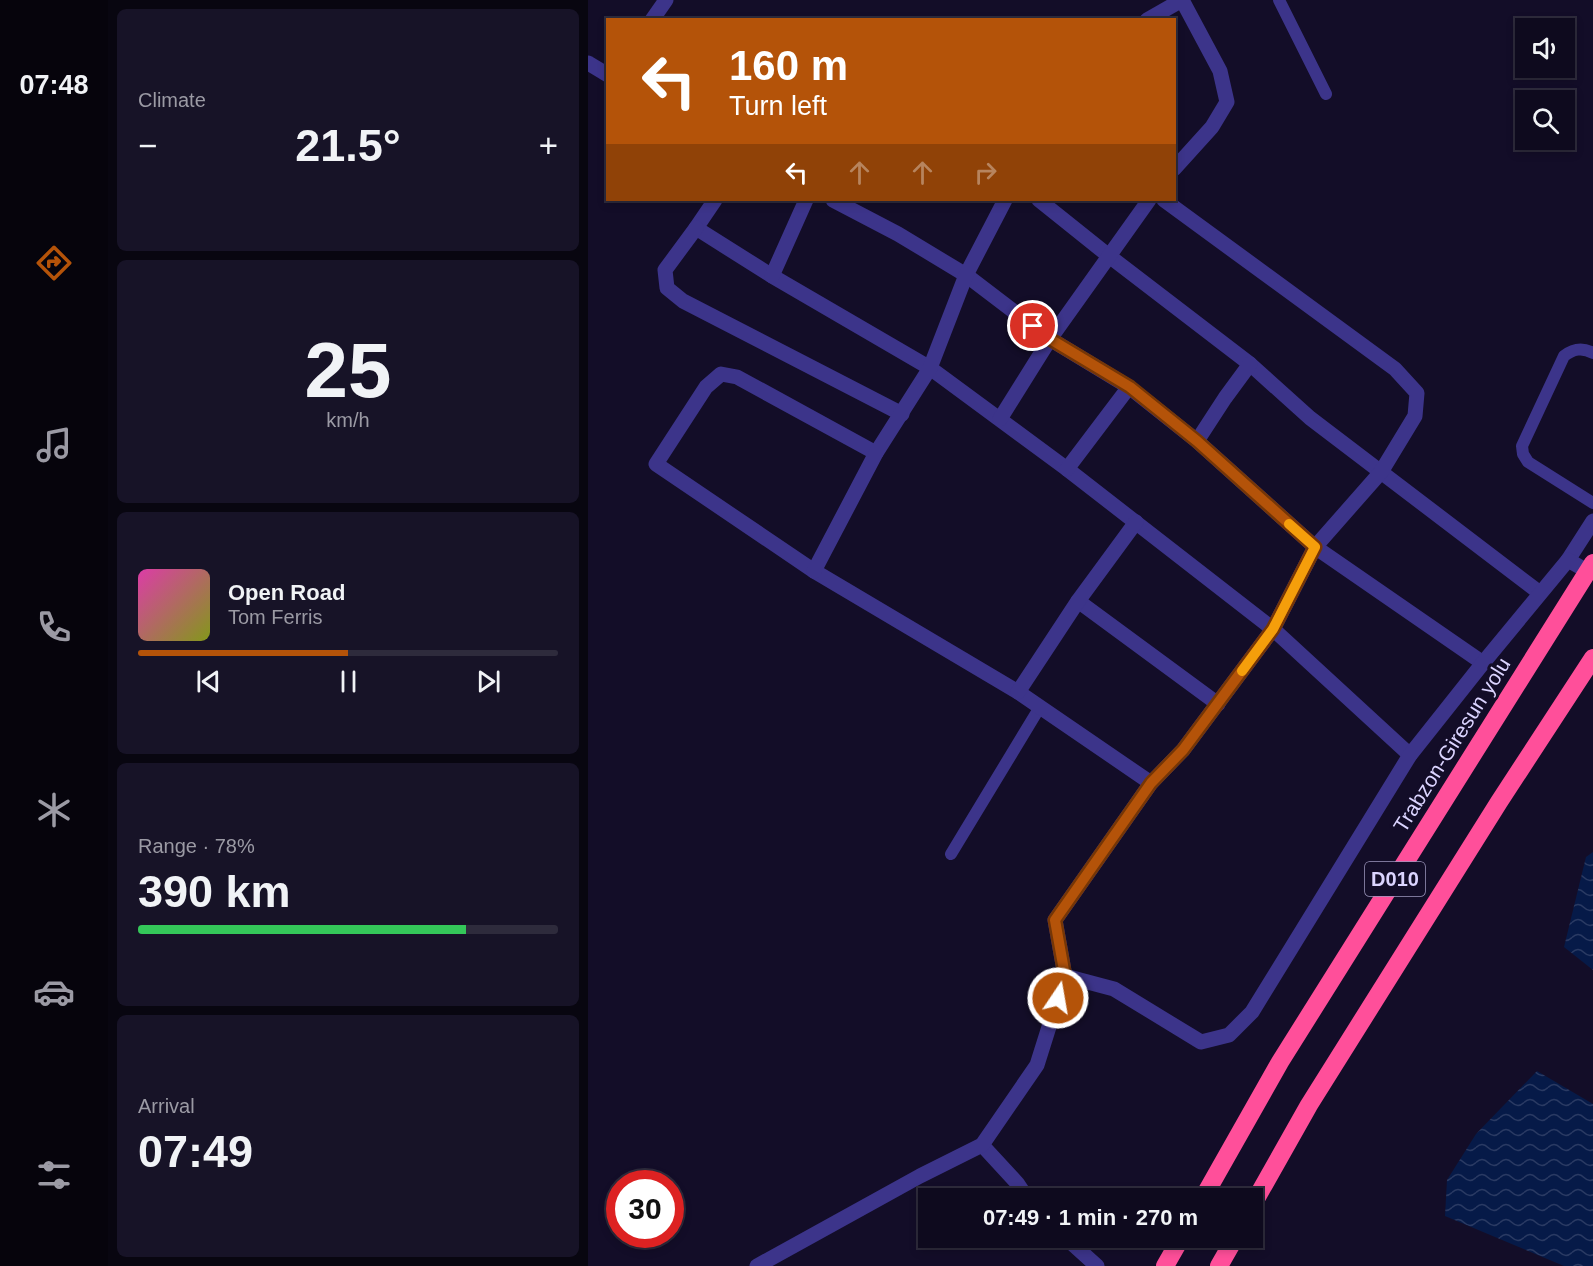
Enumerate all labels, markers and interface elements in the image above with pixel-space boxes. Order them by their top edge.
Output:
map controls [1515,18,1575,150]
button: sound [1515,18,1575,78]
icon: left [630,42,708,120]
text: 160 m [729,42,848,89]
text: 07:48 [19,70,89,100]
text: Climate [138,89,206,111]
button: search [1515,90,1575,150]
text: Turn left [729,91,827,121]
text: 21.5° [295,120,401,171]
text: − [138,127,157,164]
text: + [539,127,558,164]
icon: left [780,156,813,189]
icon: ahead [843,156,876,189]
icon: ahead [906,156,939,189]
icon: right [969,156,1002,189]
icon: directions [33,242,75,284]
pin [1007,300,1058,351]
icon: arrive [1016,309,1049,342]
text: 25 [305,326,391,414]
text: km/h [326,409,370,431]
icon: music [33,424,75,466]
text: Open Road [228,580,345,605]
icon: phone [33,606,75,648]
text: Tom Ferris [228,606,322,628]
street label: Trabzon-Giresun yolu [1389,653,1515,836]
icon: previous [192,665,225,698]
icon: pause [332,665,365,698]
icon: next [472,665,505,698]
icon: climate [33,789,75,831]
text: Range · 78% [138,835,255,857]
road number: D010 [1365,862,1425,896]
text: 390 km [138,866,291,917]
position arrow [1026,966,1090,1030]
icon: car [33,971,75,1013]
text: Arrival [138,1095,195,1117]
text: 07:49 [138,1126,253,1177]
icon: filters [33,1154,75,1196]
speed limit sign: 30 [606,1170,684,1248]
text: 07:49 · 1 min · 270 m [983,1205,1198,1230]

